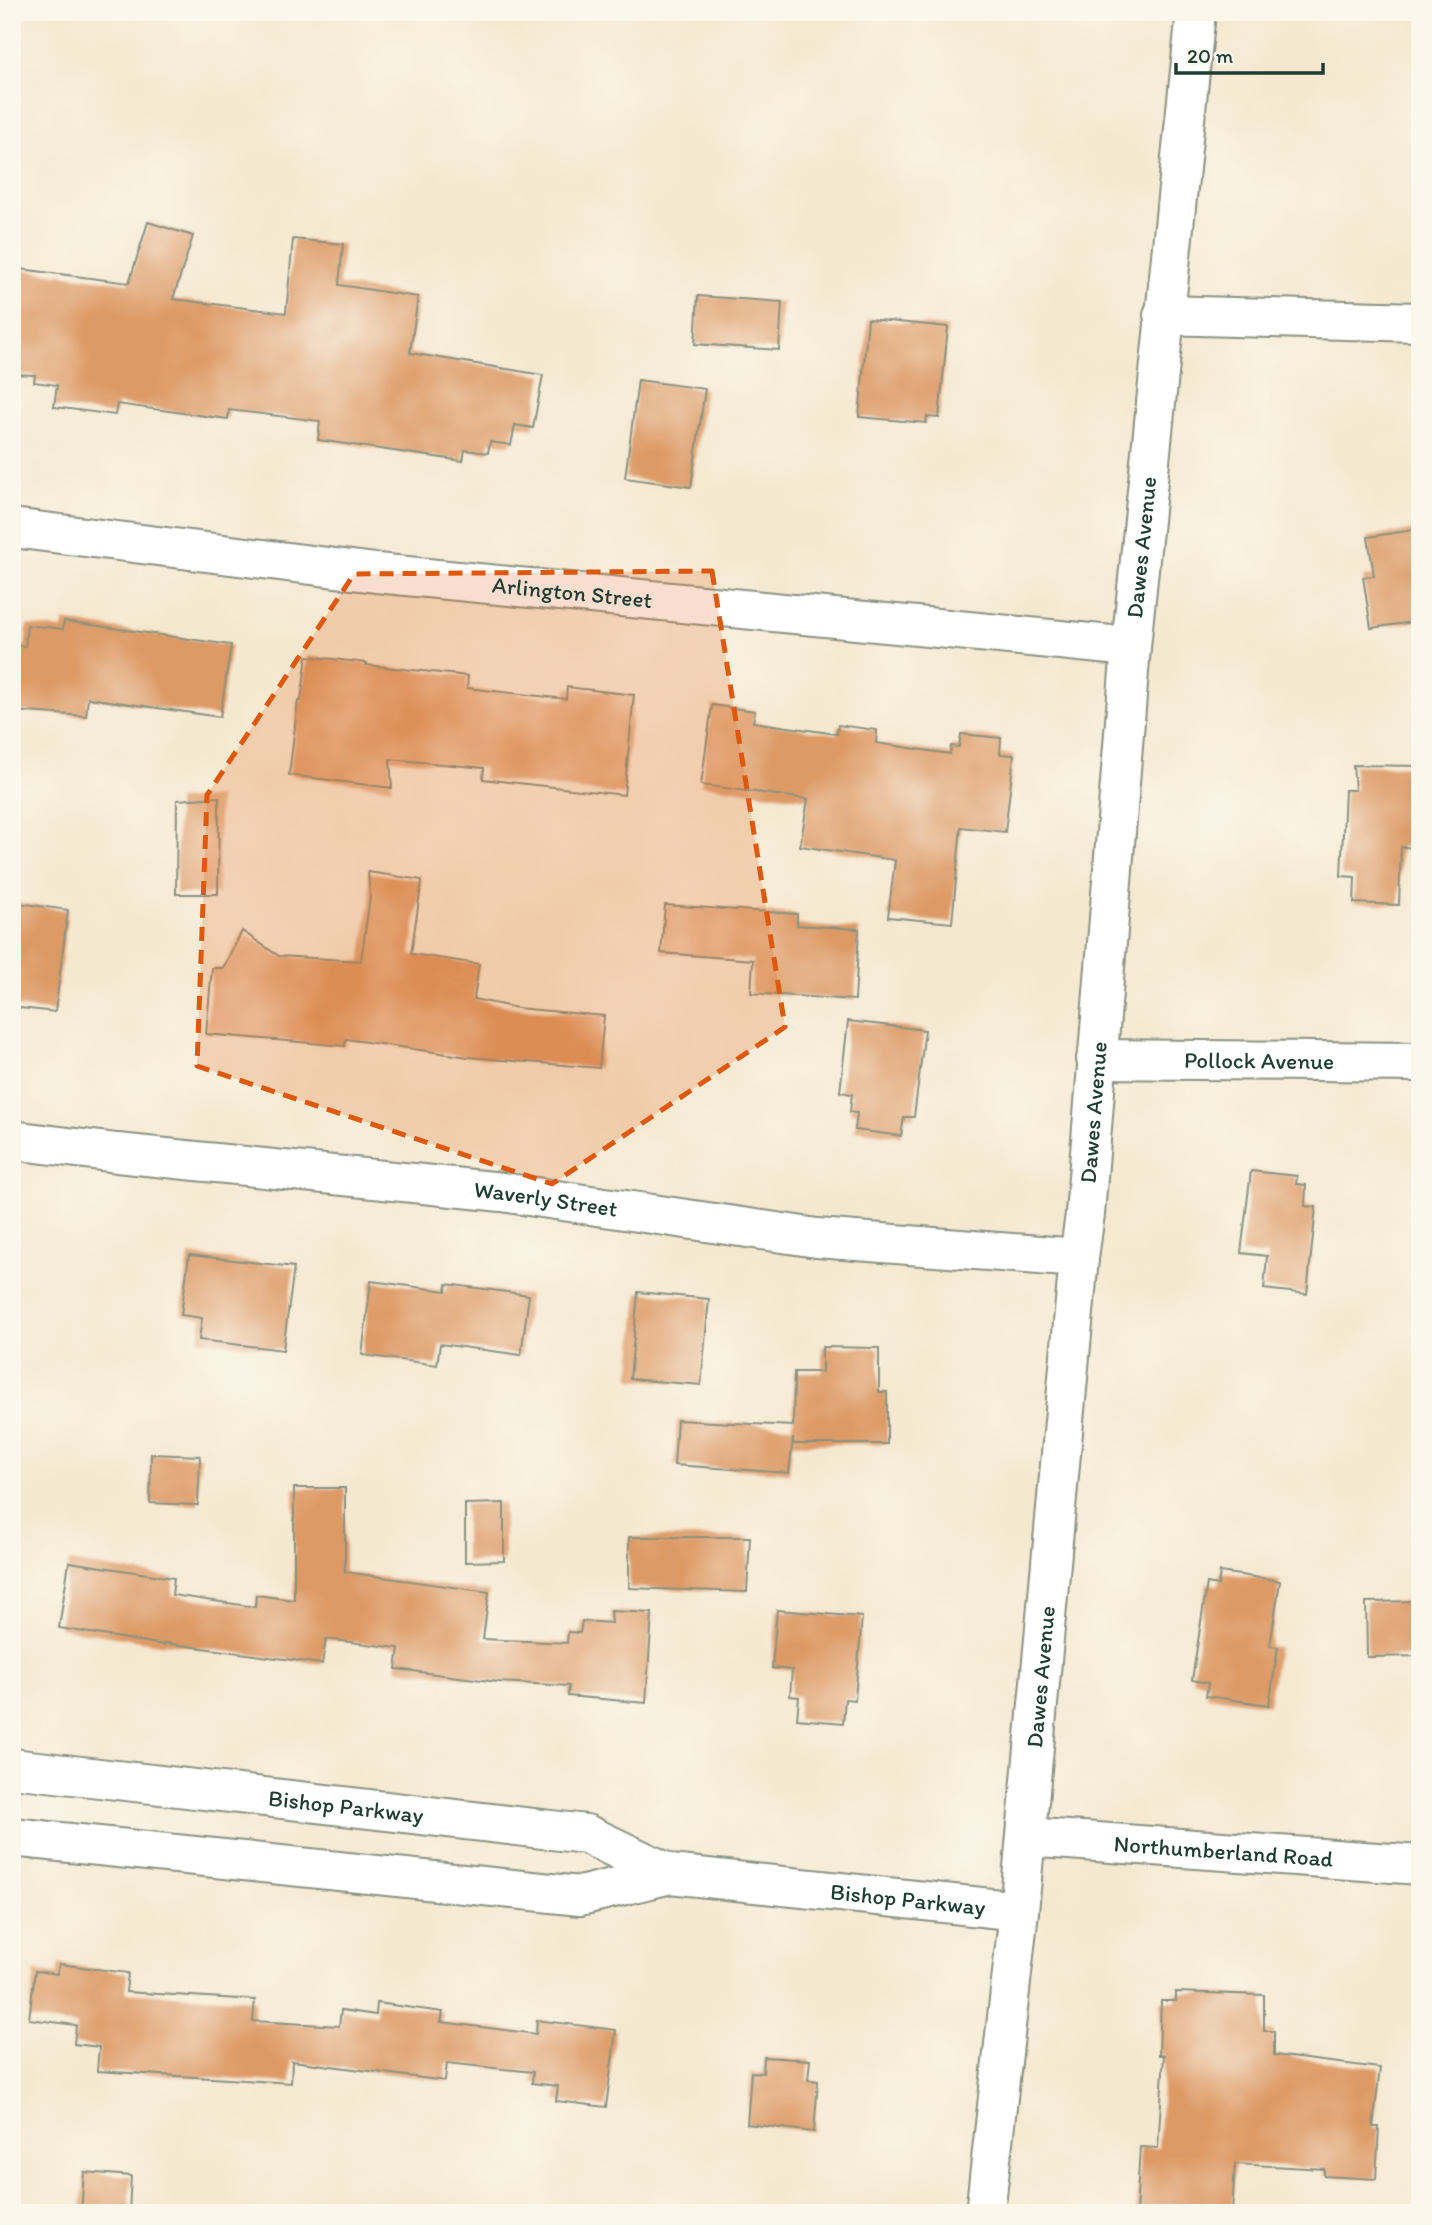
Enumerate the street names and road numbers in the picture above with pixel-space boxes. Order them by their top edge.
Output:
street label: Dawes Avenue [1120,475,1162,620]
street label: Arlington Street [491,570,654,614]
street label: Dawes Avenue [1074,1040,1113,1185]
street label: Pollock Avenue [1184,1046,1334,1075]
street label: Waverly Street [473,1175,619,1223]
street label: Dawes Avenue [1020,1605,1061,1749]
street label: Bishop Parkway [267,1784,425,1829]
street label: Northumberland Road [1113,1829,1335,1873]
street label: Bishop Parkway [829,1877,987,1921]

